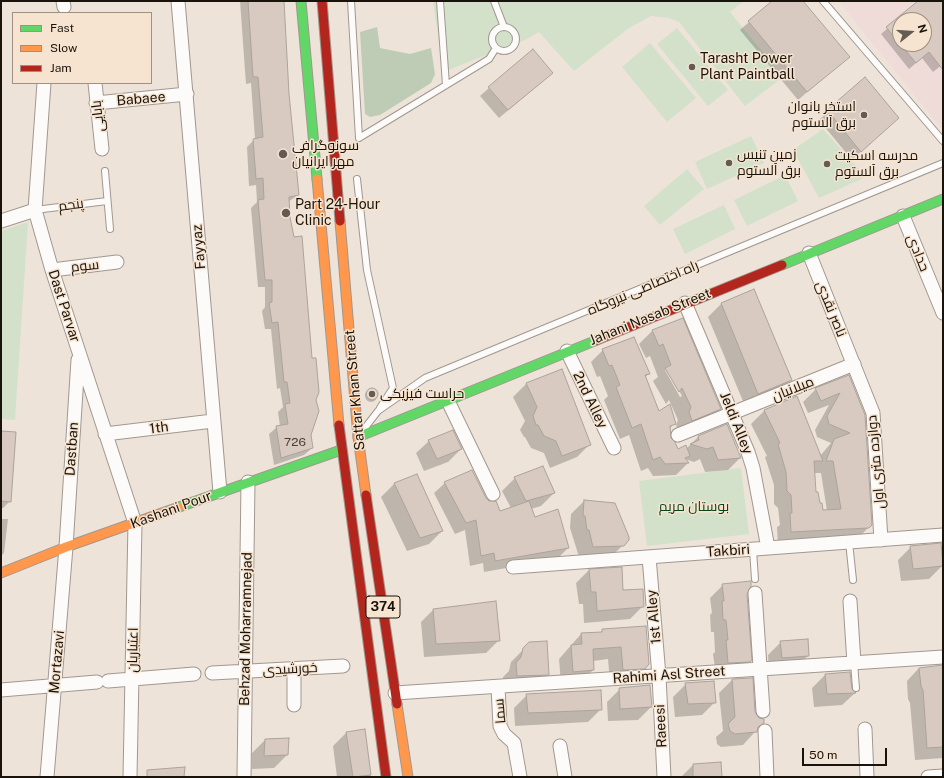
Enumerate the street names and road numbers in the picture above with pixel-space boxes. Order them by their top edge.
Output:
street label: Babaee [116,88,166,110]
street label: بابایی [88,99,108,133]
street label: پنجم [57,195,85,215]
street label: Fayyaz [189,224,209,270]
street label: حدادی [903,232,933,274]
street label: سوم [70,256,100,276]
street label: راه اختصاصی نیروگاه [585,257,701,319]
street label: Dast Parvar [44,268,84,344]
street label: ناصر نقدی [812,278,850,340]
street label: Jahani Nasab Street [587,285,713,349]
street label: Sattar Khan Street [341,329,369,451]
street label: 2nd Alley [569,369,611,431]
street label: میلانیان [770,373,816,405]
street label: Jeldi Alley [716,389,756,457]
street label: دوازده متری اول [864,414,888,510]
street label: 1th [148,418,170,438]
street label: Dastban [62,422,82,476]
street label: Kashani Pour [128,488,214,532]
street label: Takbiri [706,541,750,561]
street label: Behzad Moharramnejad [236,552,256,706]
street label: 1st Alley [643,589,665,645]
road number: 374 [366,596,400,618]
street label: اعتباریان [124,627,142,673]
street label: Mortazavi [46,630,68,694]
street label: خورشیدی [262,659,318,679]
street label: Rahimi Asl Street [612,663,726,687]
street label: سما [491,698,509,724]
street label: Raeesi [651,704,671,748]

